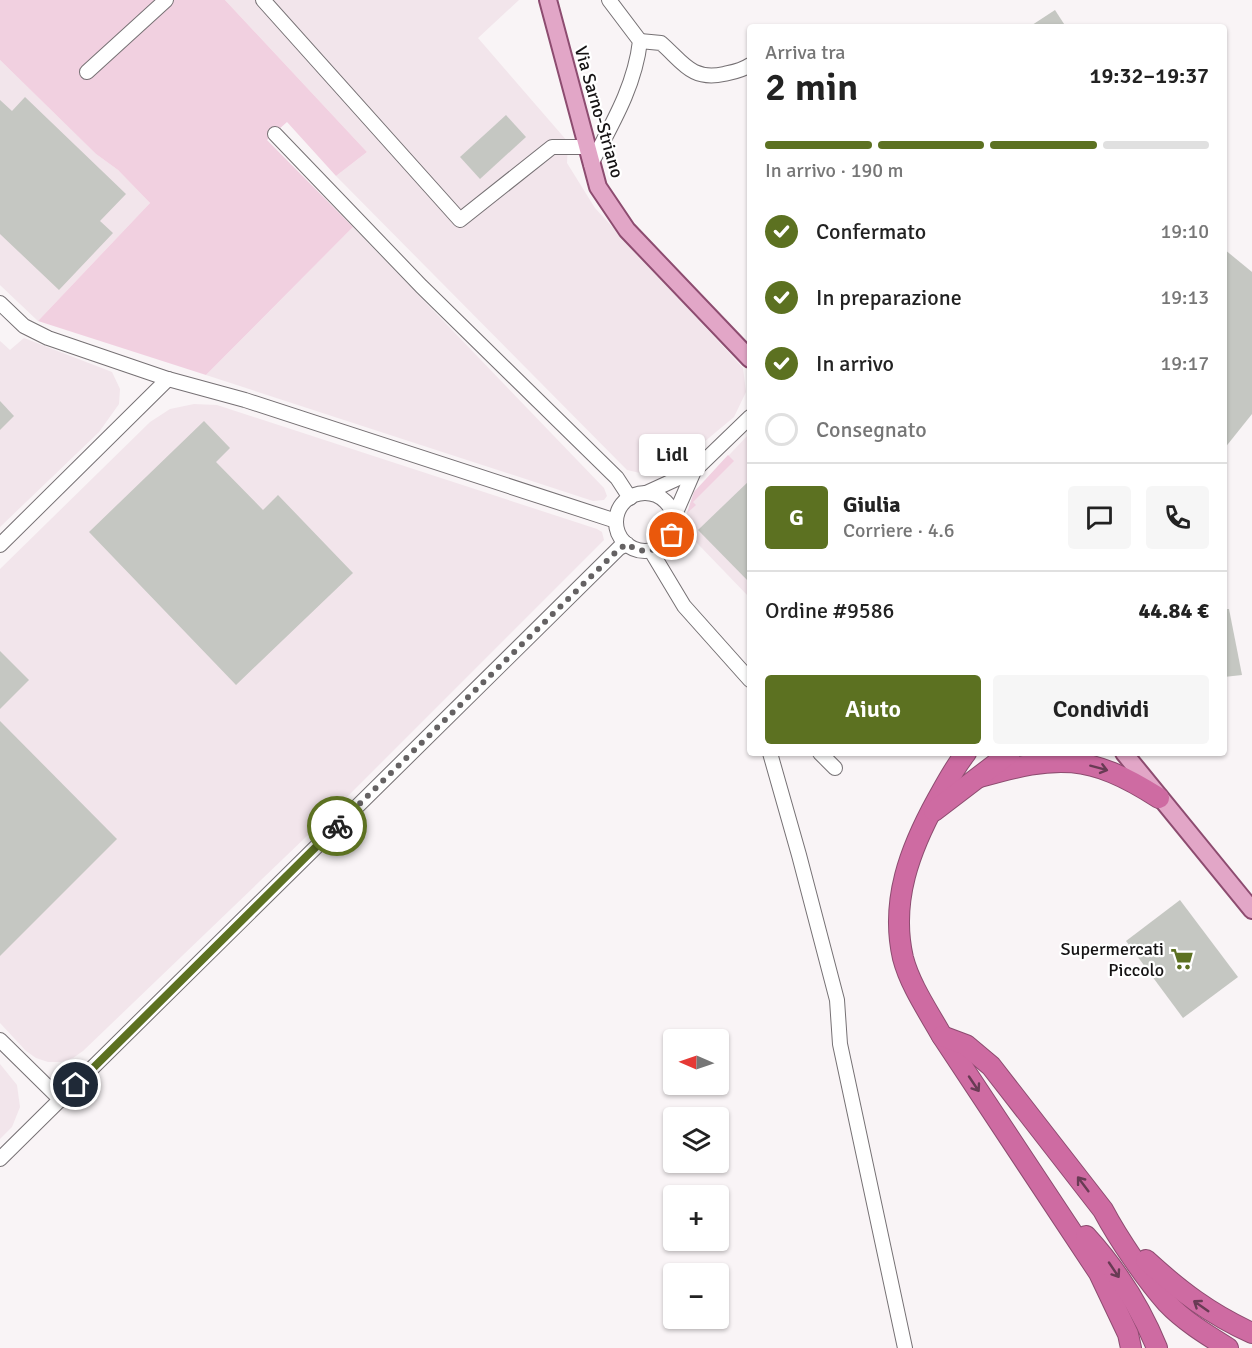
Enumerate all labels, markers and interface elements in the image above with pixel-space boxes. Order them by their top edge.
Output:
text: Arriva tra [765,40,845,65]
street label: Via Sarno-Striano [570,44,628,180]
text: 19:32–19:37 [1090,62,1209,89]
text: 2 min [765,63,858,111]
text: In arrivo · 190 m [765,158,903,183]
icon: check [765,215,798,248]
text: Confermato [816,218,926,245]
text: 19:10 [1160,219,1209,244]
icon: check [765,281,798,314]
text: In preparazione [816,284,962,311]
text: 19:13 [1160,285,1209,310]
icon: check [765,347,798,380]
text: In arrivo [816,350,894,377]
text: 19:17 [1160,351,1209,376]
text: Consegnato [816,416,927,443]
callout: Lidl [639,433,705,475]
text: Lidl [656,442,688,467]
button: chat [1068,486,1131,549]
button: phone [1146,486,1209,549]
text: Giulia [843,491,901,518]
text: G [789,504,804,531]
pin [646,509,697,560]
icon: bag [655,518,688,551]
text: Corriere · 4.6 [843,518,955,543]
text: Ordine #9586 [765,597,894,624]
text: 44.84 € [1138,597,1209,624]
button: Aiuto [765,675,981,744]
button: Condividi [993,675,1209,744]
one-way arrow [1089,762,1108,774]
courier [307,796,367,856]
icon: bike [321,810,354,843]
place label: Supermercati Piccolo [1061,938,1164,981]
supermarket icon: Supermercati Piccolo [1169,946,1195,972]
north arrow [663,1029,729,1095]
map controls [663,1029,729,1329]
pin [50,1059,101,1110]
icon: home [59,1068,92,1101]
one-way arrow [968,1076,981,1093]
button: layers [663,1107,729,1173]
one-way arrow [1076,1176,1089,1192]
button: + [663,1185,729,1251]
one-way arrow [1108,1261,1120,1277]
button: − [663,1263,729,1329]
one-way arrow [1193,1300,1209,1312]

